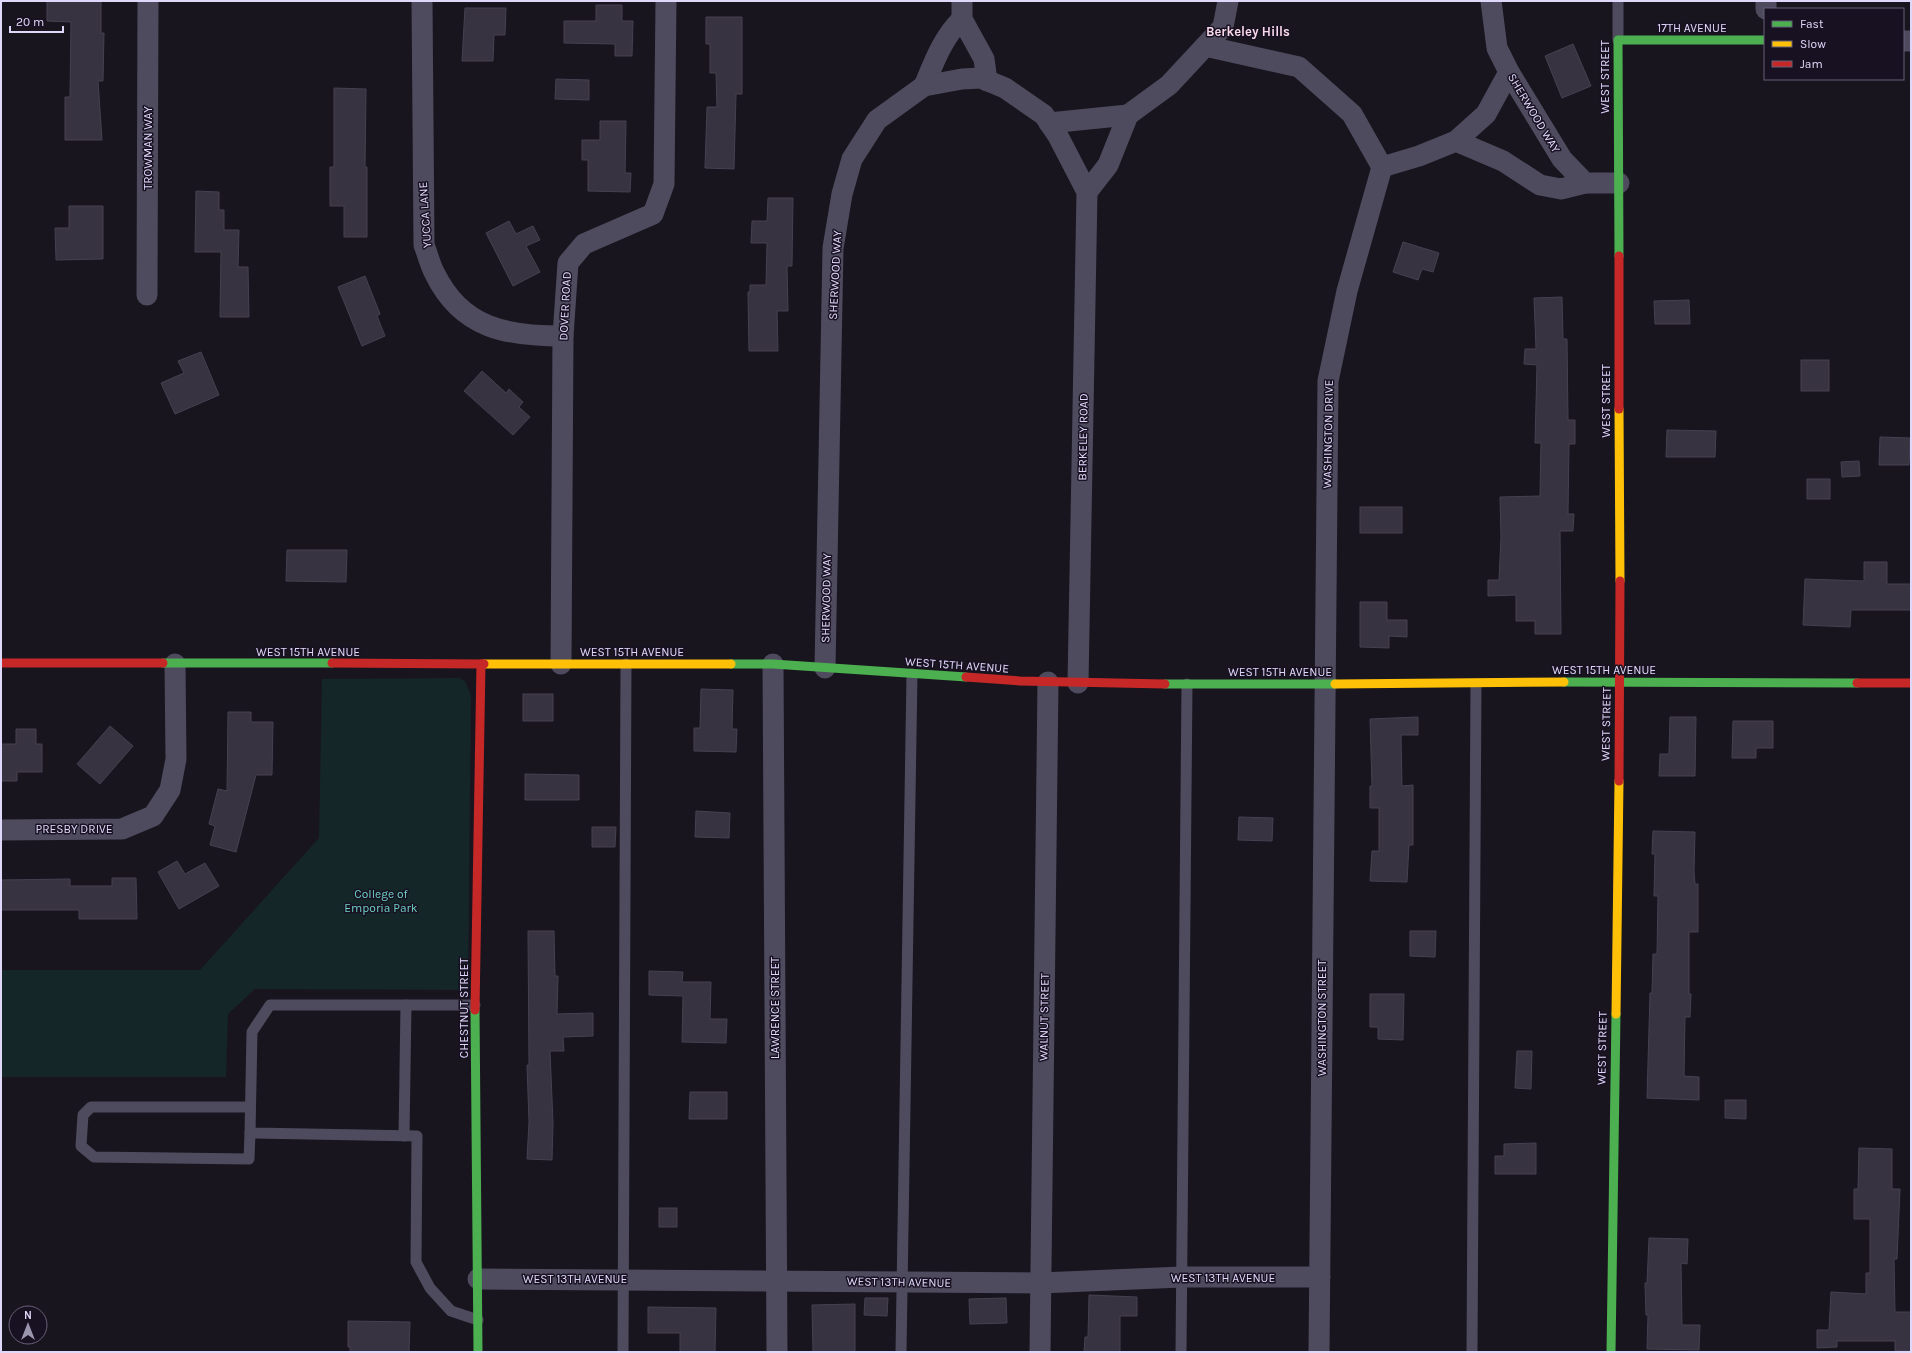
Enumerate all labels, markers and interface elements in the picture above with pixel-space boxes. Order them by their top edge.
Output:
scale bar [10,8,63,34]
legend [1764,8,1904,80]
text: 20 m [16,15,44,29]
text: Fast [1800,17,1824,31]
street label: 17TH AVENUE [1657,21,1727,35]
district label: Berkeley Hills [1206,24,1290,39]
text: Slow [1800,37,1826,51]
street label: WEST STREET [1598,40,1612,114]
text: Jam [1800,57,1823,71]
street label: SHERWOOD WAY [1505,71,1563,155]
street label: TROWMAN WAY [141,106,155,190]
street label: YUCCA LANE [416,181,434,249]
street label: SHERWOOD WAY [826,229,844,320]
street label: DOVER ROAD [556,271,574,341]
street label: WEST STREET [1599,364,1613,438]
street label: WASHINGTON DRIVE [1320,380,1336,488]
street label: BERKELEY ROAD [1075,393,1091,481]
street label: SHERWOOD WAY [818,553,834,643]
street label: WEST 15TH AVENUE [256,645,360,659]
street label: WEST 15TH AVENUE [580,645,684,659]
street label: WEST 15TH AVENUE [905,654,1009,676]
street label: WEST 15TH AVENUE [1552,663,1656,677]
street label: WEST 15TH AVENUE [1228,665,1332,679]
street label: WEST STREET [1598,687,1614,761]
street label: PRESBY DRIVE [35,822,113,836]
park label: College of Emporia Park [344,887,418,915]
street label: LAWRENCE STREET [768,957,782,1059]
street label: CHESTNUT STREET [457,958,471,1058]
street label: WASHINGTON STREET [1315,960,1329,1076]
street label: WALNUT STREET [1036,973,1052,1061]
street label: WEST STREET [1594,1011,1610,1085]
street label: WEST 13TH AVENUE [1171,1271,1275,1285]
street label: WEST 13TH AVENUE [523,1272,627,1286]
street label: WEST 13TH AVENUE [847,1274,951,1290]
north arrow [8,1305,48,1345]
text: N [24,1309,32,1322]

